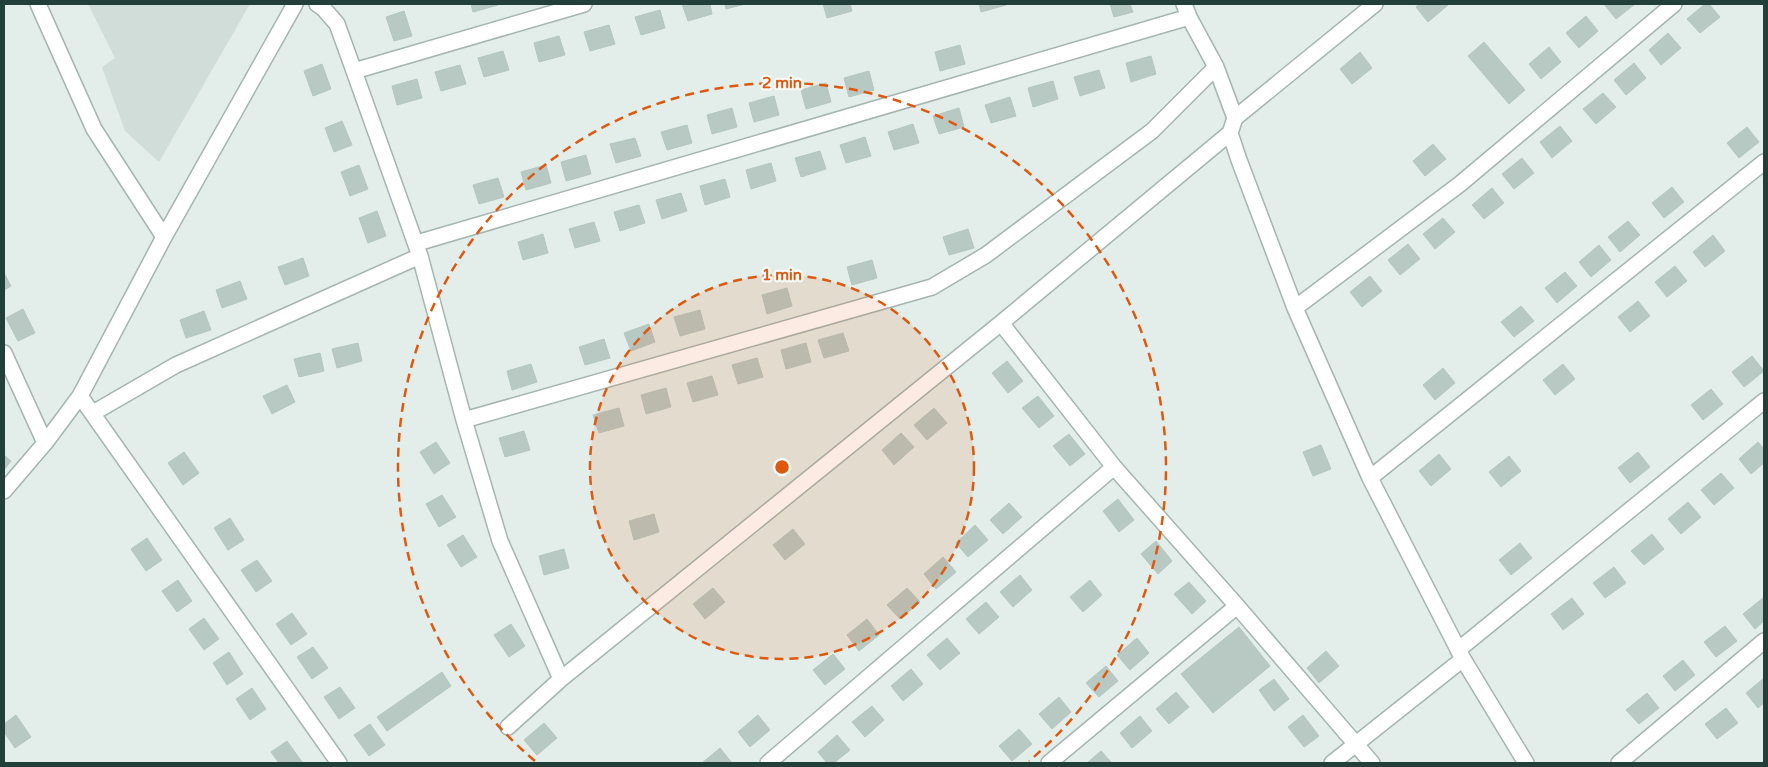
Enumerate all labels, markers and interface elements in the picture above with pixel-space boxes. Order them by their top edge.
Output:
text: 2 min [762,74,802,92]
text: 1 min [762,266,802,284]
centre of rings [773,458,791,476]

